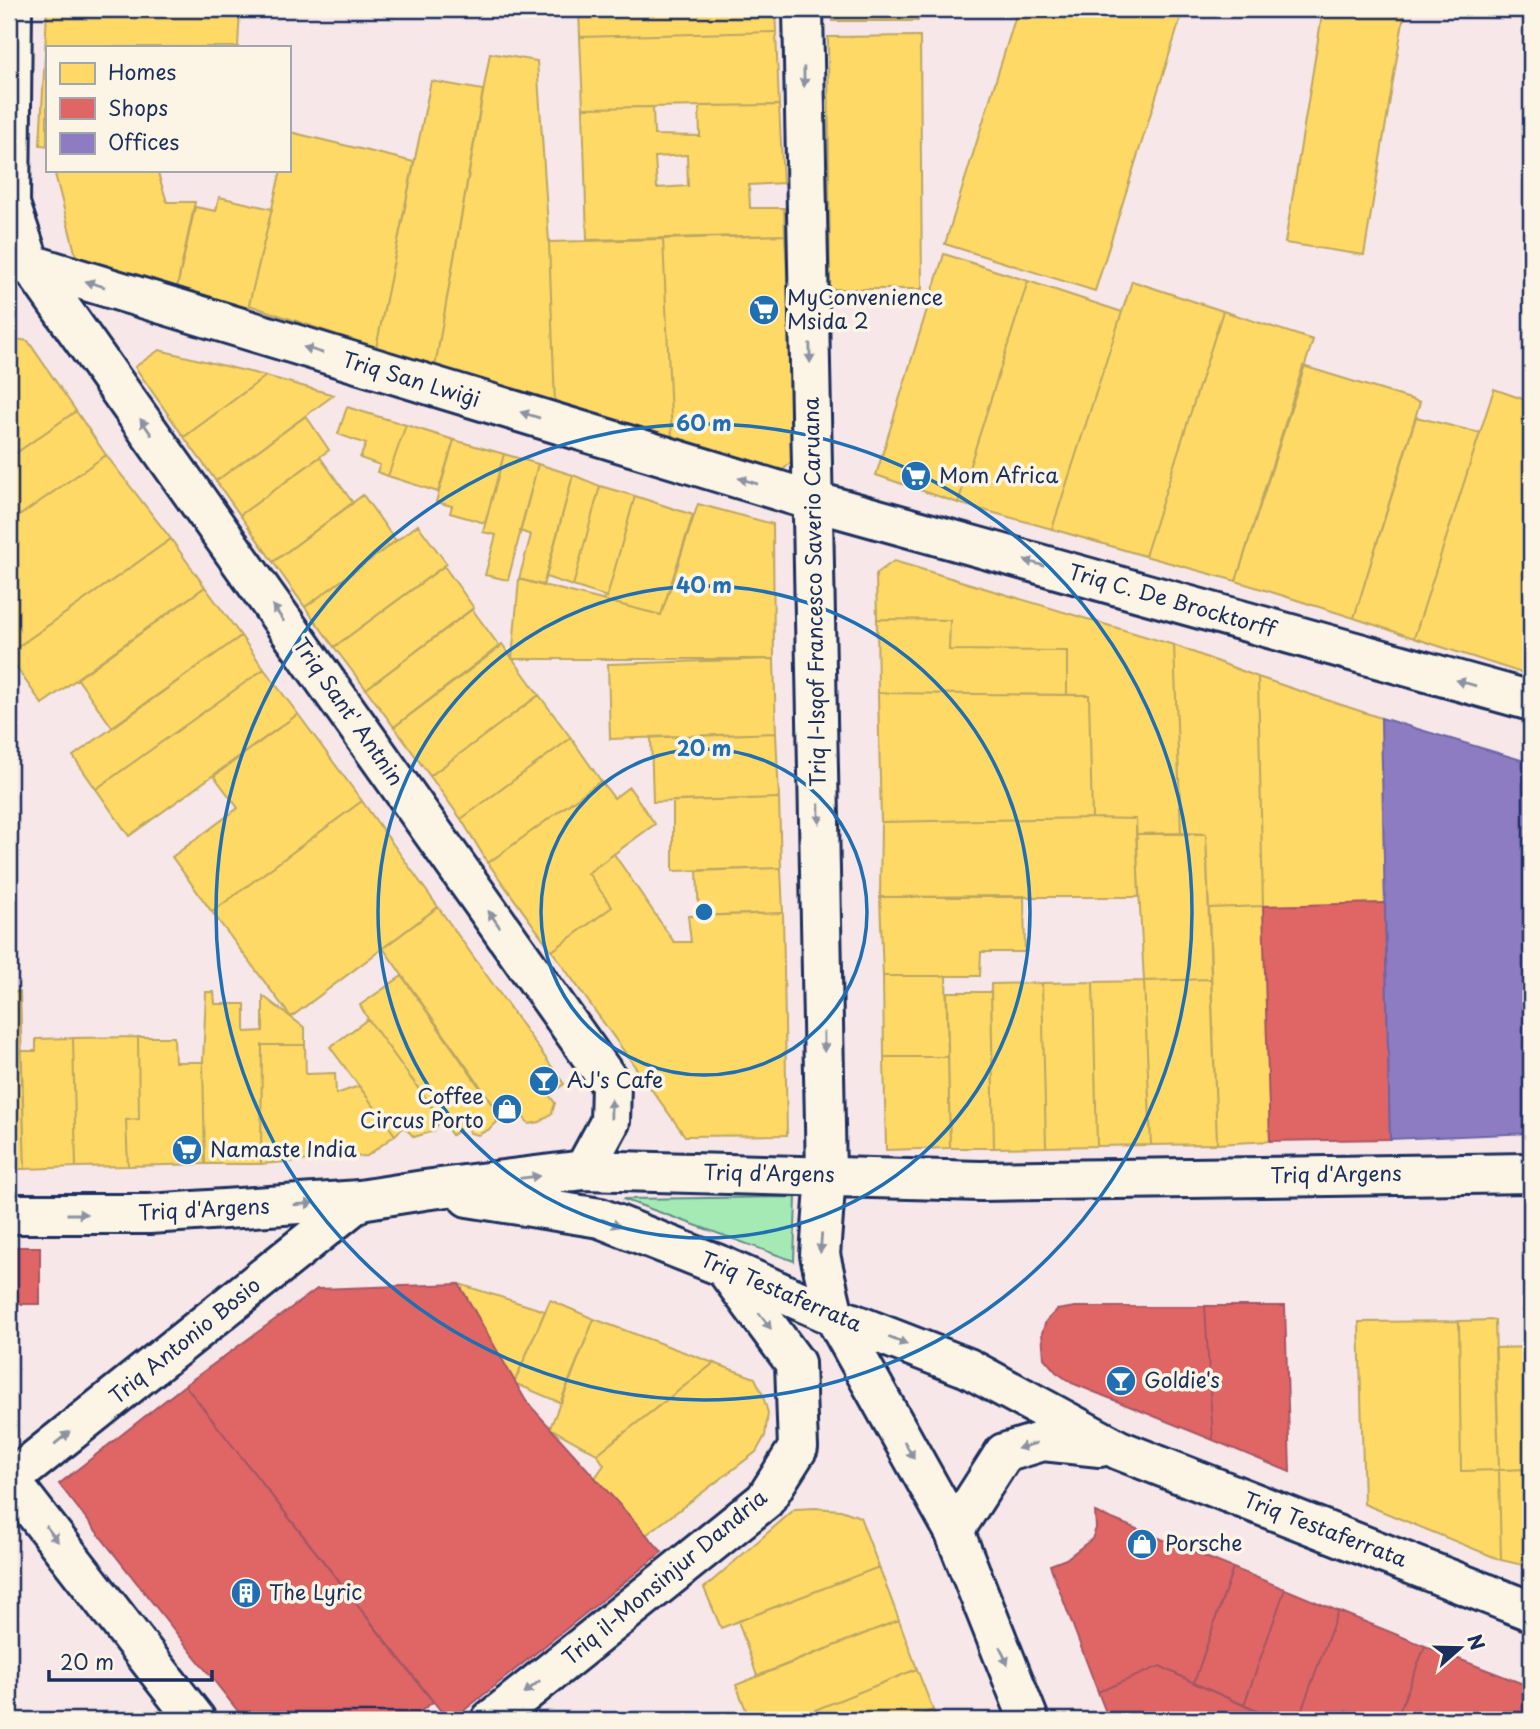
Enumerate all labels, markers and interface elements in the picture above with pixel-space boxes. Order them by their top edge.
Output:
legend [46,46,290,172]
text: Homes [108,55,176,87]
one-way arrow [799,66,810,88]
text: Shops [108,91,168,123]
text: Offices [108,125,179,157]
one-way arrow [84,278,105,288]
place label: MyConvenience Msida 2 [787,280,943,336]
supermarket icon: MyConvenience Msida 2 [747,293,781,327]
street label: Triq San Lwiġi [339,342,484,414]
one-way arrow [804,343,816,365]
one-way arrow [302,344,323,354]
street label: Triq l-Isqof Francesco Saverio Caruana [794,396,832,787]
text: 60 m [676,406,732,438]
one-way arrow [520,410,541,420]
one-way arrow [139,418,153,437]
place label: Mom Africa [939,458,1059,490]
supermarket icon: Mom Africa [899,459,933,493]
one-way arrow [737,476,758,486]
street label: Triq C. De Brocktorff [1065,554,1282,644]
one-way arrow [1023,557,1044,567]
text: 40 m [676,568,732,600]
one-way arrow [271,604,285,622]
street label: Triq Sant' Antnin [287,630,413,791]
one-way arrow [1454,677,1476,688]
text: 20 m [677,731,731,763]
one-way arrow [813,804,825,826]
centre of rings [692,900,716,924]
one-way arrow [487,910,501,928]
one-way arrow [818,1031,829,1053]
place label: AJ's Cafe [567,1063,663,1095]
bar icon: AJ's Cafe [527,1064,561,1098]
place label: Coffee Circus Porto [360,1079,484,1135]
shop icon: Coffee Circus Porto [490,1092,524,1126]
one-way arrow [605,1098,616,1120]
place label: Namaste India [210,1132,357,1164]
supermarket icon: Namaste India [170,1133,204,1167]
street label: Triq d'Argens [703,1155,835,1189]
street label: Triq d'Argens [1270,1156,1402,1190]
one-way arrow [519,1171,541,1182]
street label: Triq d'Argens [137,1189,270,1227]
one-way arrow [293,1198,315,1209]
one-way arrow [66,1208,88,1220]
one-way arrow [601,1217,622,1228]
one-way arrow [815,1233,826,1255]
street label: Triq Testaferrata [696,1242,868,1339]
street label: Triq Antonio Bosio [101,1268,266,1411]
one-way arrow [757,1312,771,1330]
one-way arrow [887,1335,908,1346]
place label: Goldie's [1144,1363,1220,1395]
bar icon: Goldie's [1104,1364,1138,1398]
one-way arrow [53,1431,71,1446]
one-way arrow [903,1440,915,1459]
one-way arrow [1017,1441,1038,1452]
street label: Triq il-Monsinjur Dandria [554,1480,774,1672]
street label: Triq Testaferrata [1239,1482,1412,1574]
one-way arrow [44,1525,59,1543]
place label: Porsche [1165,1526,1242,1558]
shop icon: Porsche [1125,1527,1159,1561]
place label: The Lyric [269,1575,362,1607]
building icon: The Lyric [229,1576,263,1610]
north arrow [1424,1614,1494,1684]
text: N [1461,1630,1493,1654]
scale bar [49,1638,212,1682]
text: 20 m [60,1645,114,1677]
one-way arrow [998,1645,1009,1666]
one-way arrow [524,1679,541,1694]

